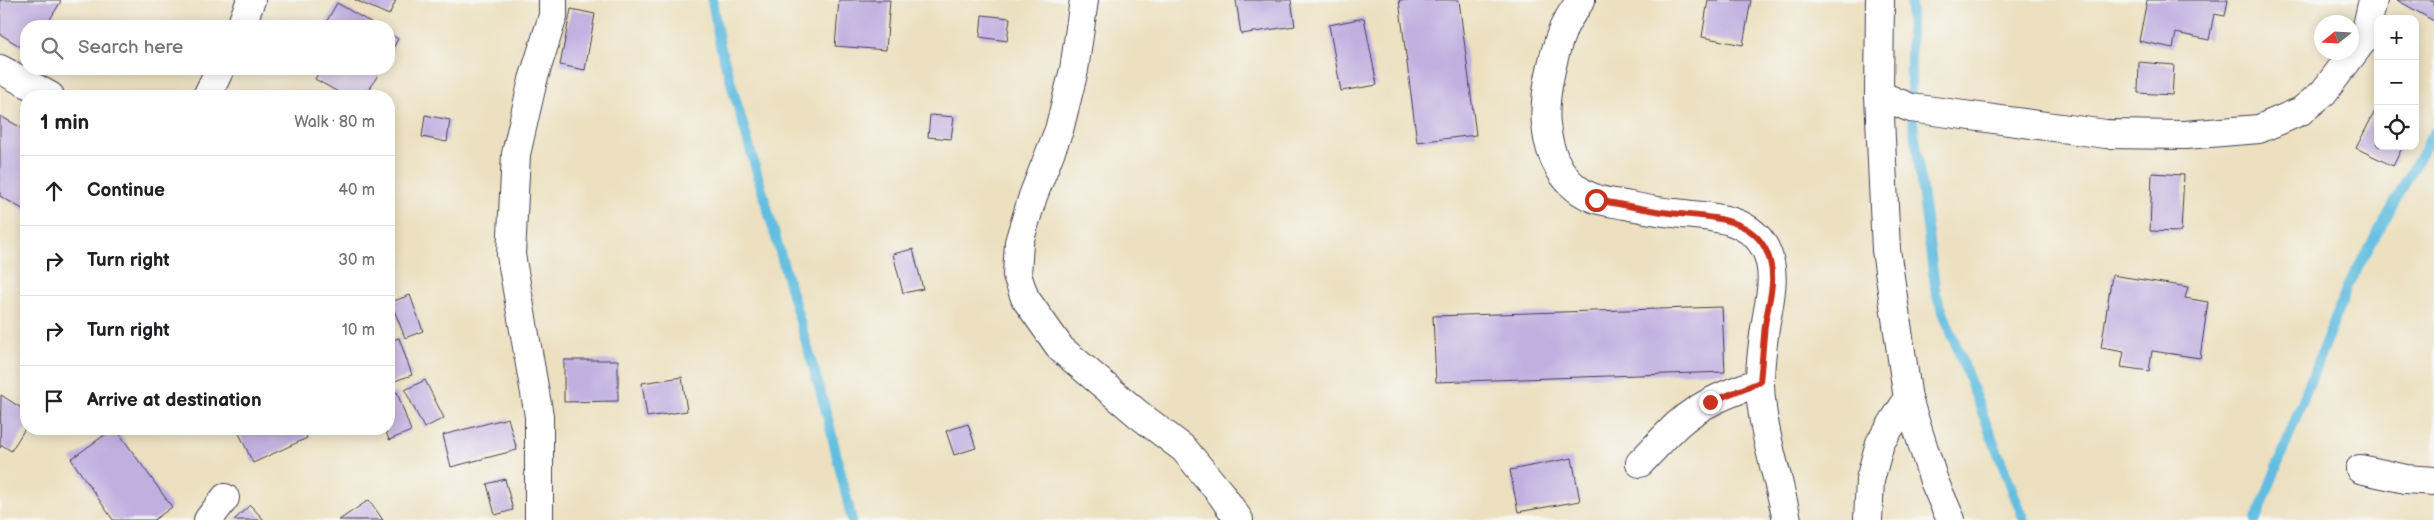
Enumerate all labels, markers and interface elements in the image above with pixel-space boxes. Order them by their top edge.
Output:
north arrow [2314,15,2359,60]
map controls [2374,15,2419,150]
button: + [2374,15,2419,60]
search box [20,20,395,75]
icon: search [38,34,66,62]
text: Search here [78,36,183,59]
button: − [2374,60,2419,105]
button: locate [2374,105,2419,150]
text: 1 min [40,110,89,135]
text: Walk · 80 m [294,113,375,132]
icon: ahead [40,177,68,205]
text: Continue [87,179,165,202]
text: 40 m [338,181,375,200]
route start [1585,189,1608,212]
icon: right [40,247,68,275]
text: Turn right [87,249,170,272]
text: 30 m [338,251,375,270]
icon: right [40,317,68,345]
text: Turn right [87,319,170,342]
text: 10 m [342,321,375,340]
icon: arrive [40,387,68,415]
text: Arrive at destination [87,389,262,412]
route end [1699,391,1722,414]

